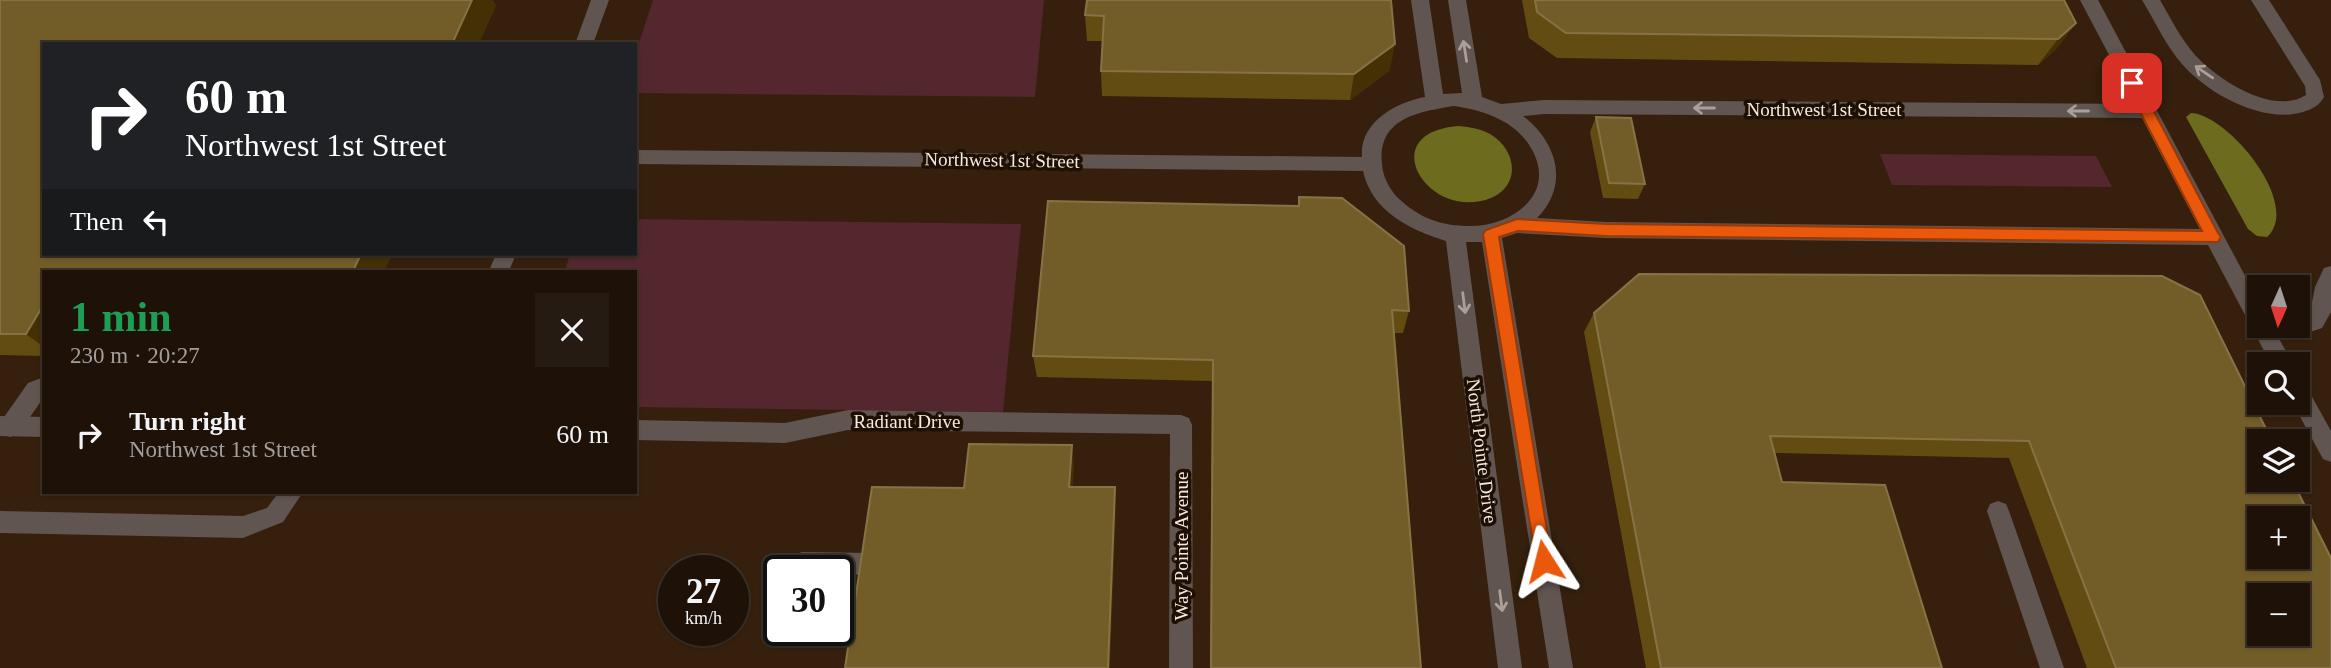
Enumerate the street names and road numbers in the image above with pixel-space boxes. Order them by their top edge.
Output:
street label: Northwest 1st Street [1746,99,1902,120]
street label: Northwest 1st Street [924,148,1080,172]
street label: North Pointe Drive [1463,377,1501,525]
street label: Radiant Drive [853,411,961,432]
street label: Way Pointe Avenue [1171,471,1192,621]

